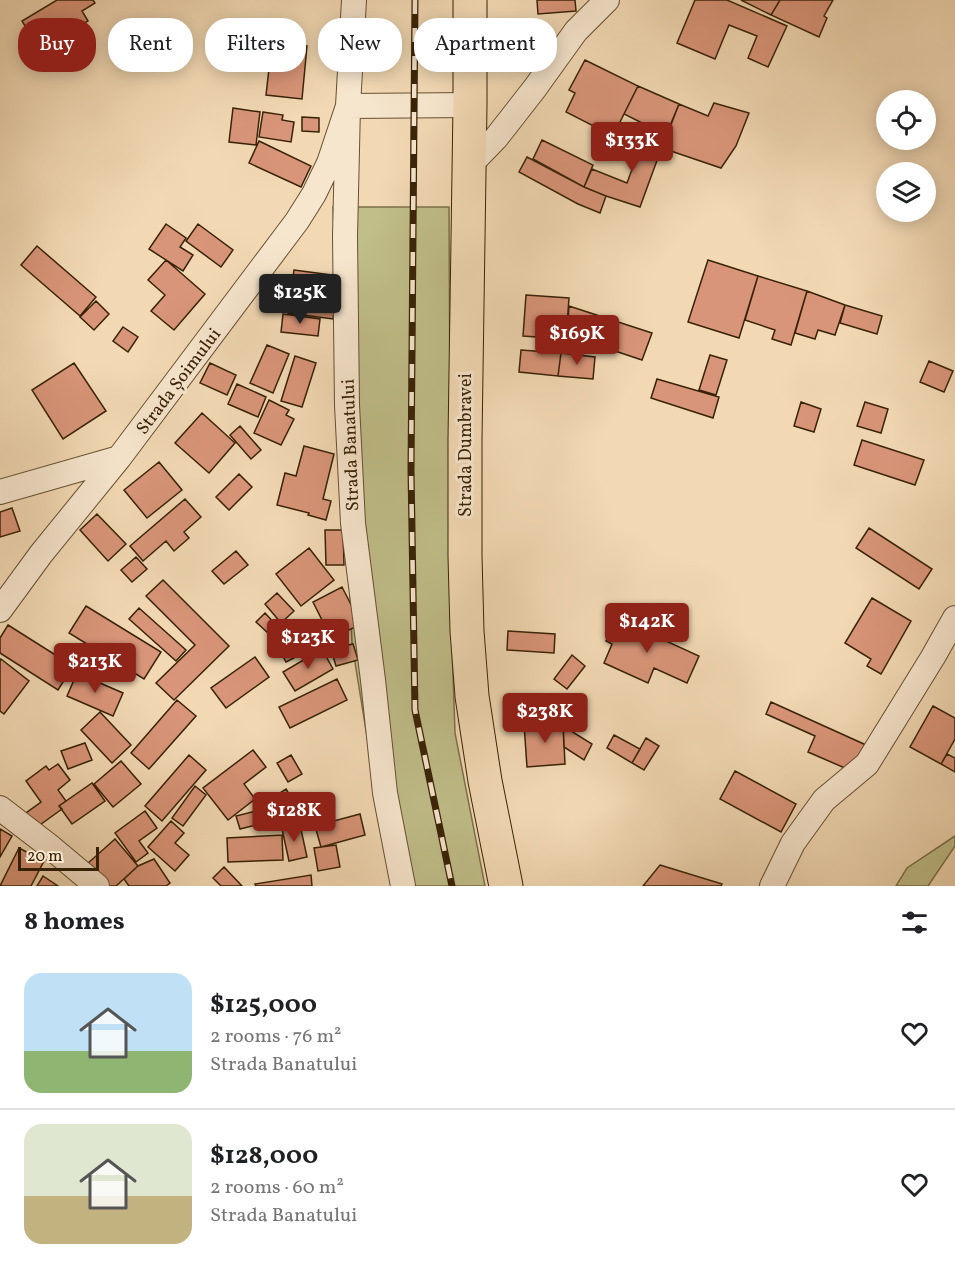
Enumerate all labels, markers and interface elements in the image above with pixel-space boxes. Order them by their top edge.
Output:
chip: Buy [18,18,96,72]
chip: Rent [108,18,193,72]
chip: Filters [205,18,306,72]
chip: New [318,18,402,72]
chip: Apartment [414,18,557,72]
map controls [876,90,936,222]
button: locate [876,90,936,150]
pin: $133K [590,122,674,173]
text: $133K [605,127,659,155]
button: layers [876,162,936,222]
pin: $125K [258,274,342,325]
text: $125K [273,279,327,307]
pin: $169K [535,315,619,366]
text: $169K [549,320,605,348]
street label: Strada Șoimului [131,323,228,440]
street label: Strada Dumbravei [454,373,479,517]
street label: Strada Banatului [337,378,366,512]
pin: $142K [605,603,689,654]
text: $142K [619,608,675,636]
pin: $123K [266,619,350,670]
text: $123K [281,624,335,652]
pin: $213K [53,643,137,694]
text: $213K [68,648,122,676]
pin: $238K [503,693,587,744]
text: $238K [517,698,573,726]
pin: $128K [252,792,336,843]
text: $128K [267,797,321,825]
scale bar [18,844,99,872]
text: 20 m [27,846,62,868]
text: 8 homes [24,904,125,940]
icon: filters [898,906,931,939]
text: $125,000 [210,987,317,1023]
icon: home [72,997,144,1069]
icon: heart [898,1017,931,1050]
text: 2 rooms · 76 m² [210,1023,342,1051]
text: Strada Banatului [210,1051,357,1079]
text: $128,000 [210,1138,318,1174]
icon: home [72,1148,144,1220]
icon: heart [898,1168,931,1201]
text: 2 rooms · 60 m² [210,1174,344,1202]
text: Strada Banatului [210,1202,357,1230]

